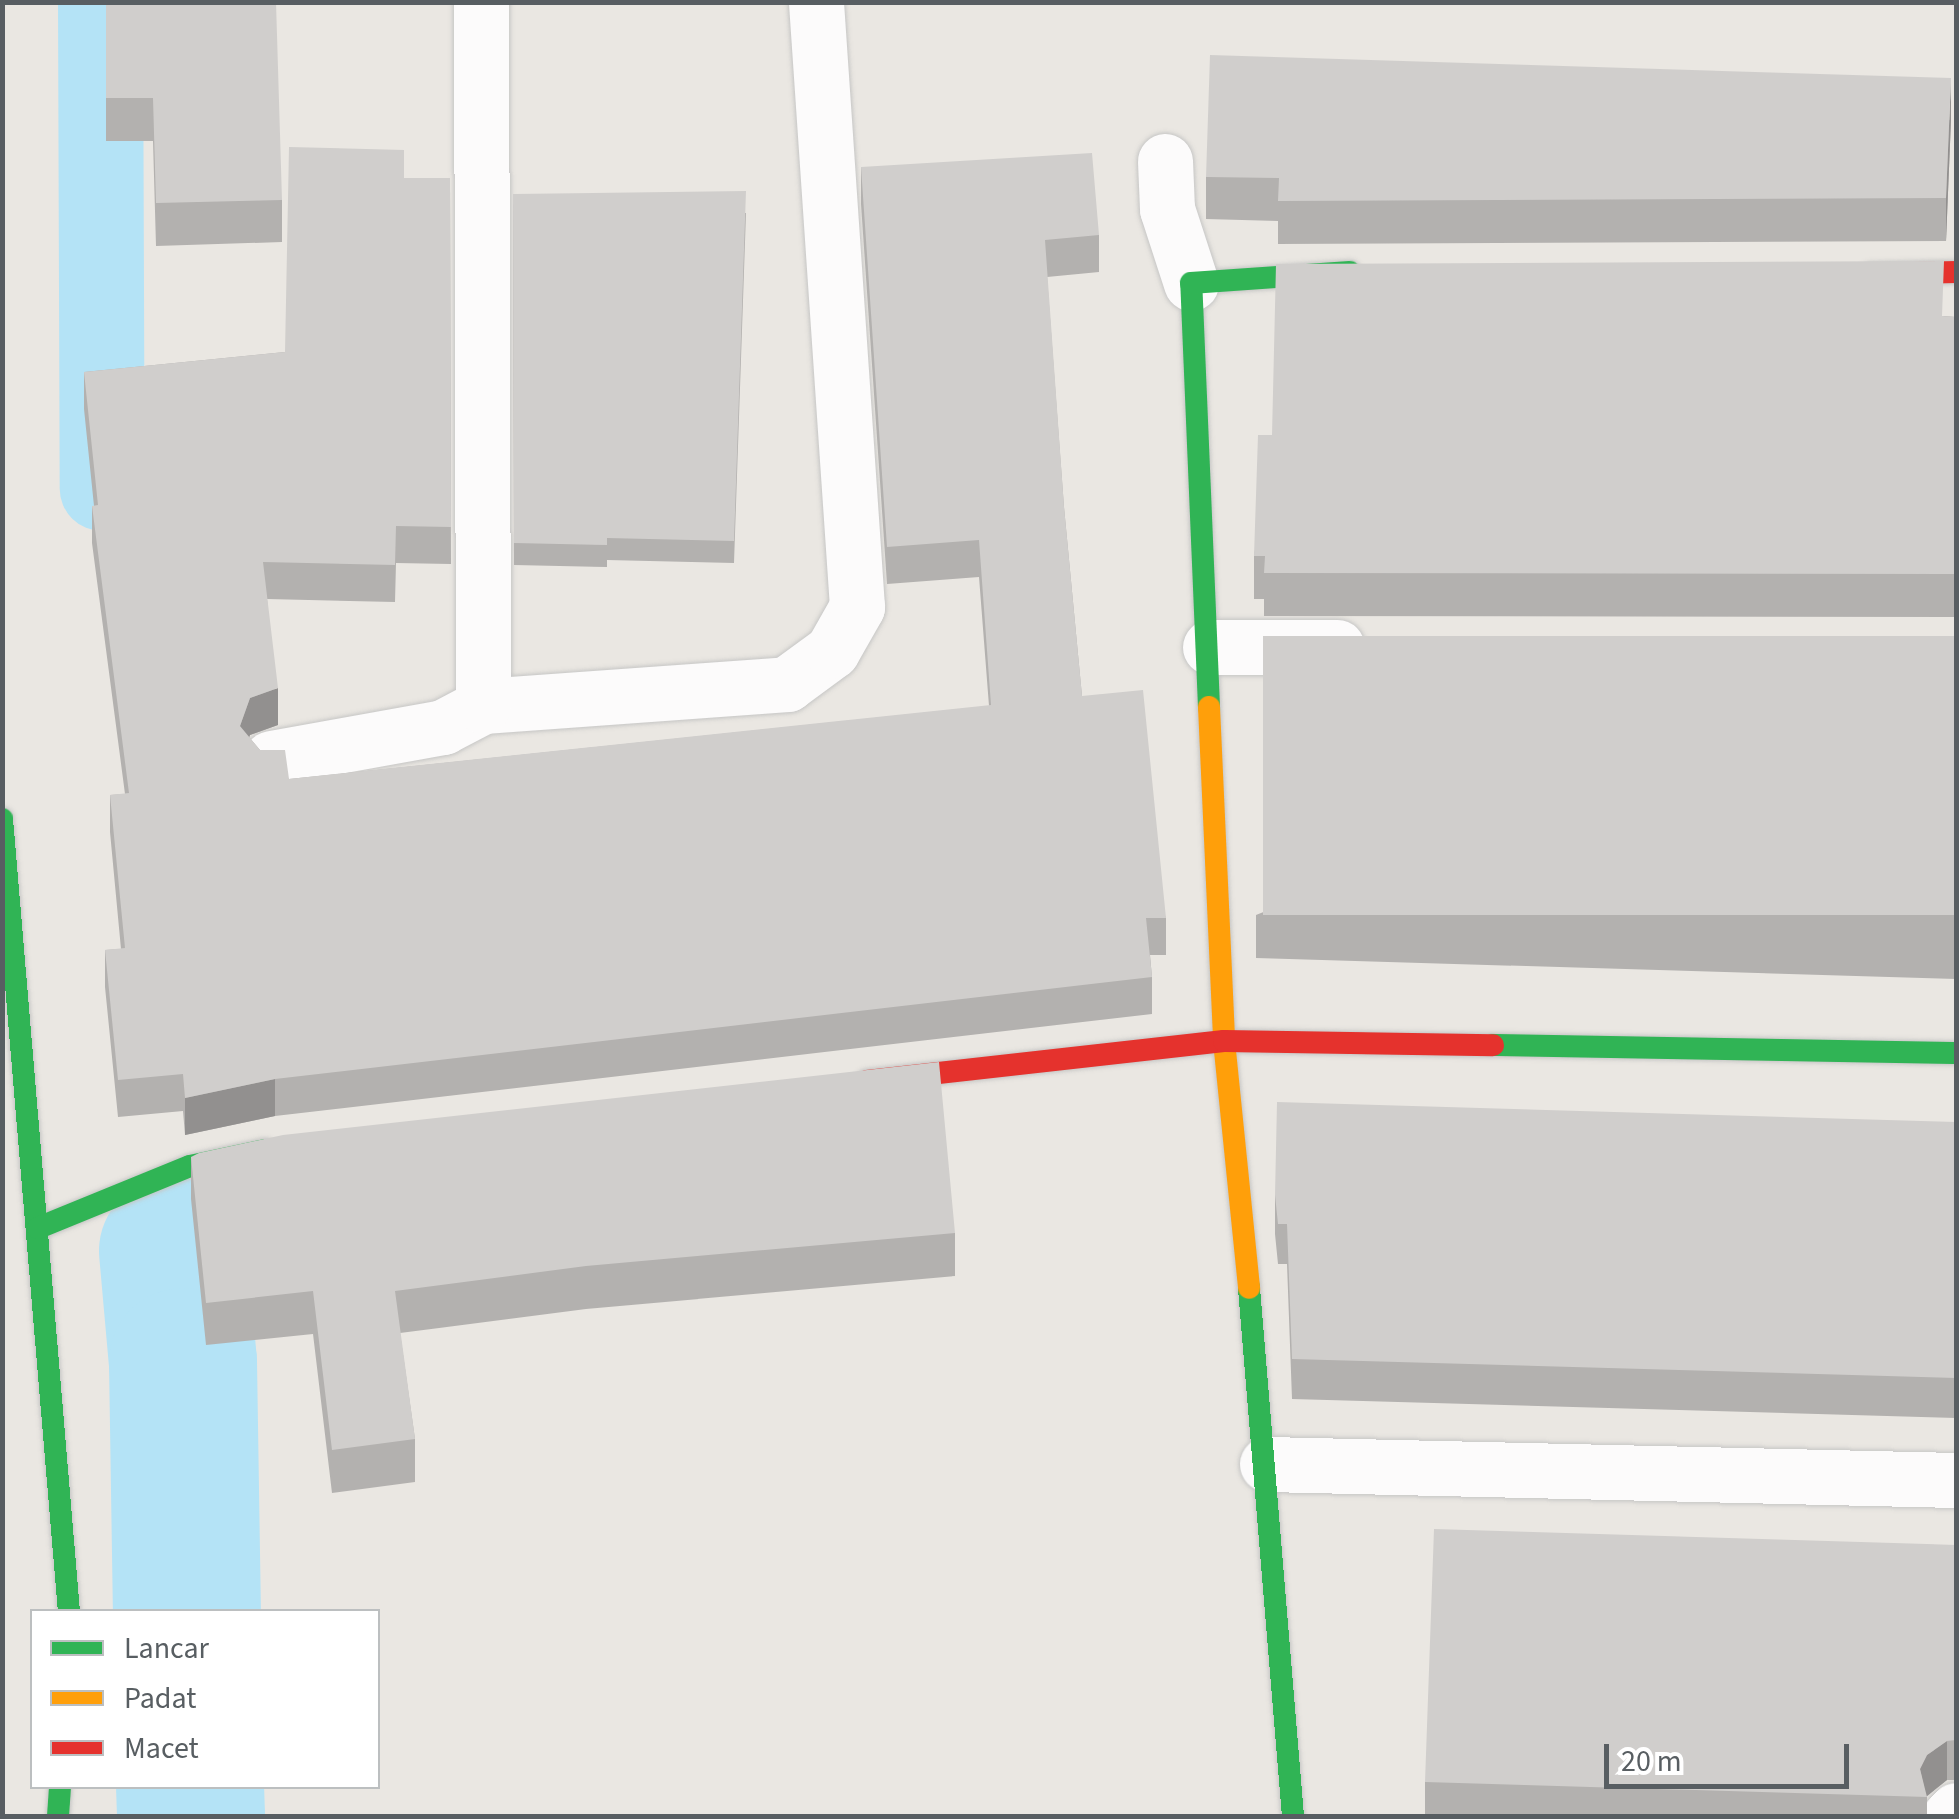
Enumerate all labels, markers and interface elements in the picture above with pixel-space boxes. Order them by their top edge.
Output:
legend [30,1609,380,1789]
text: Lancar [124,1627,209,1670]
text: Padat [124,1677,196,1720]
scale bar [1609,1724,1854,1786]
text: Macet [124,1727,199,1770]
text: 20 m [1621,1740,1682,1783]

